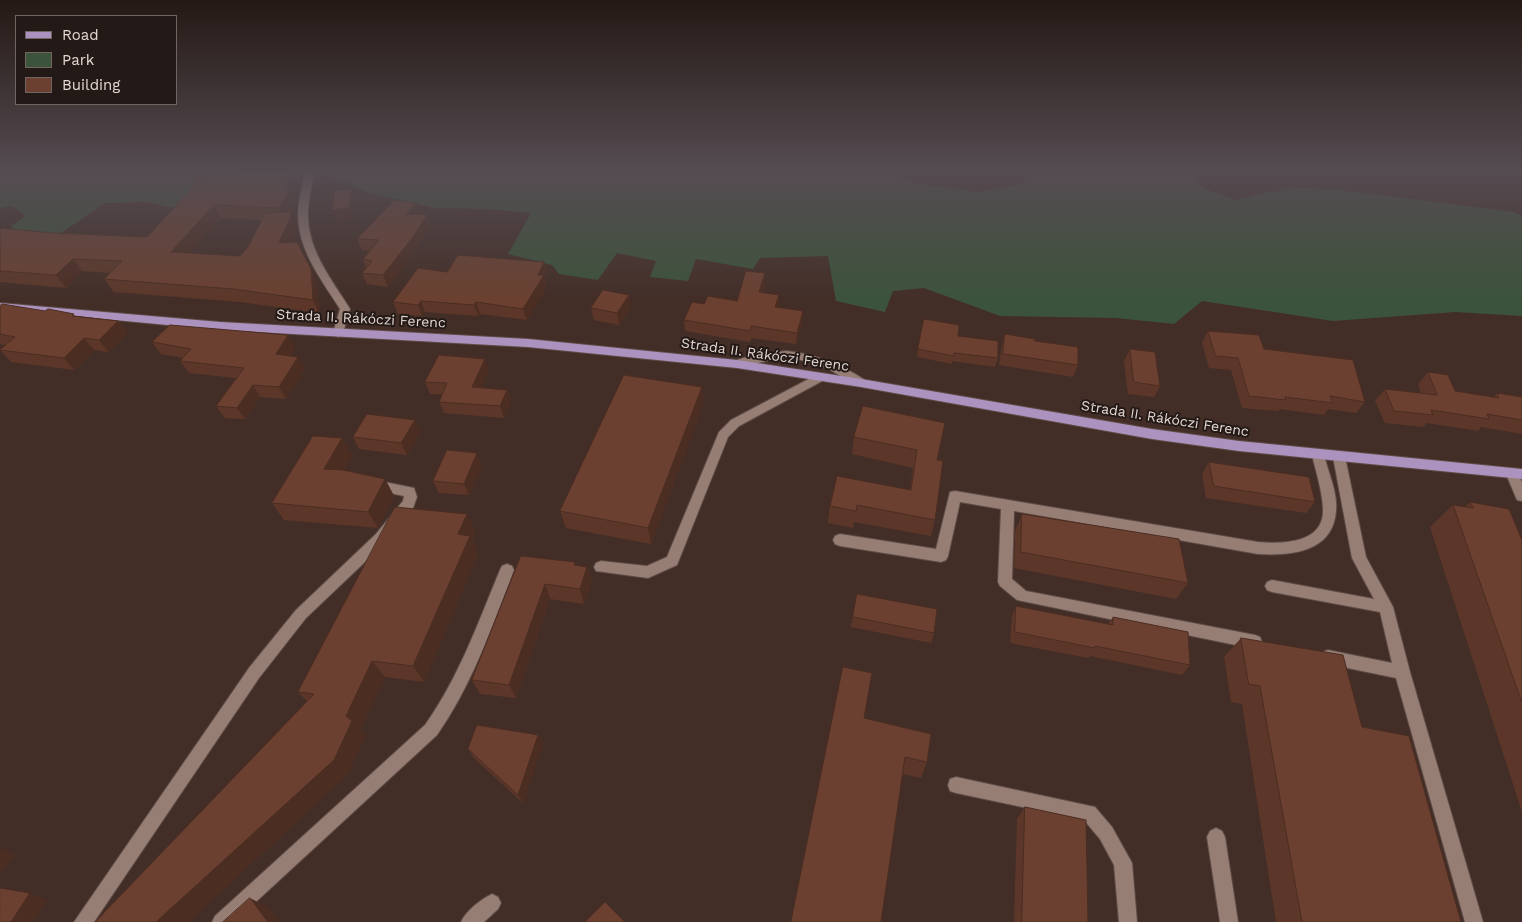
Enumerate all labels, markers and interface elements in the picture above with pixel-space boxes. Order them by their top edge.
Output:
legend [15,15,178,105]
text: Road [62,26,99,44]
text: Park [62,51,94,69]
text: Building [62,76,120,94]
street label: Strada II. Rákóczi Ferenc [276,306,446,332]
street label: Strada II. Rákóczi Ferenc [680,335,850,375]
street label: Strada II. Rákóczi Ferenc [1080,397,1250,441]

